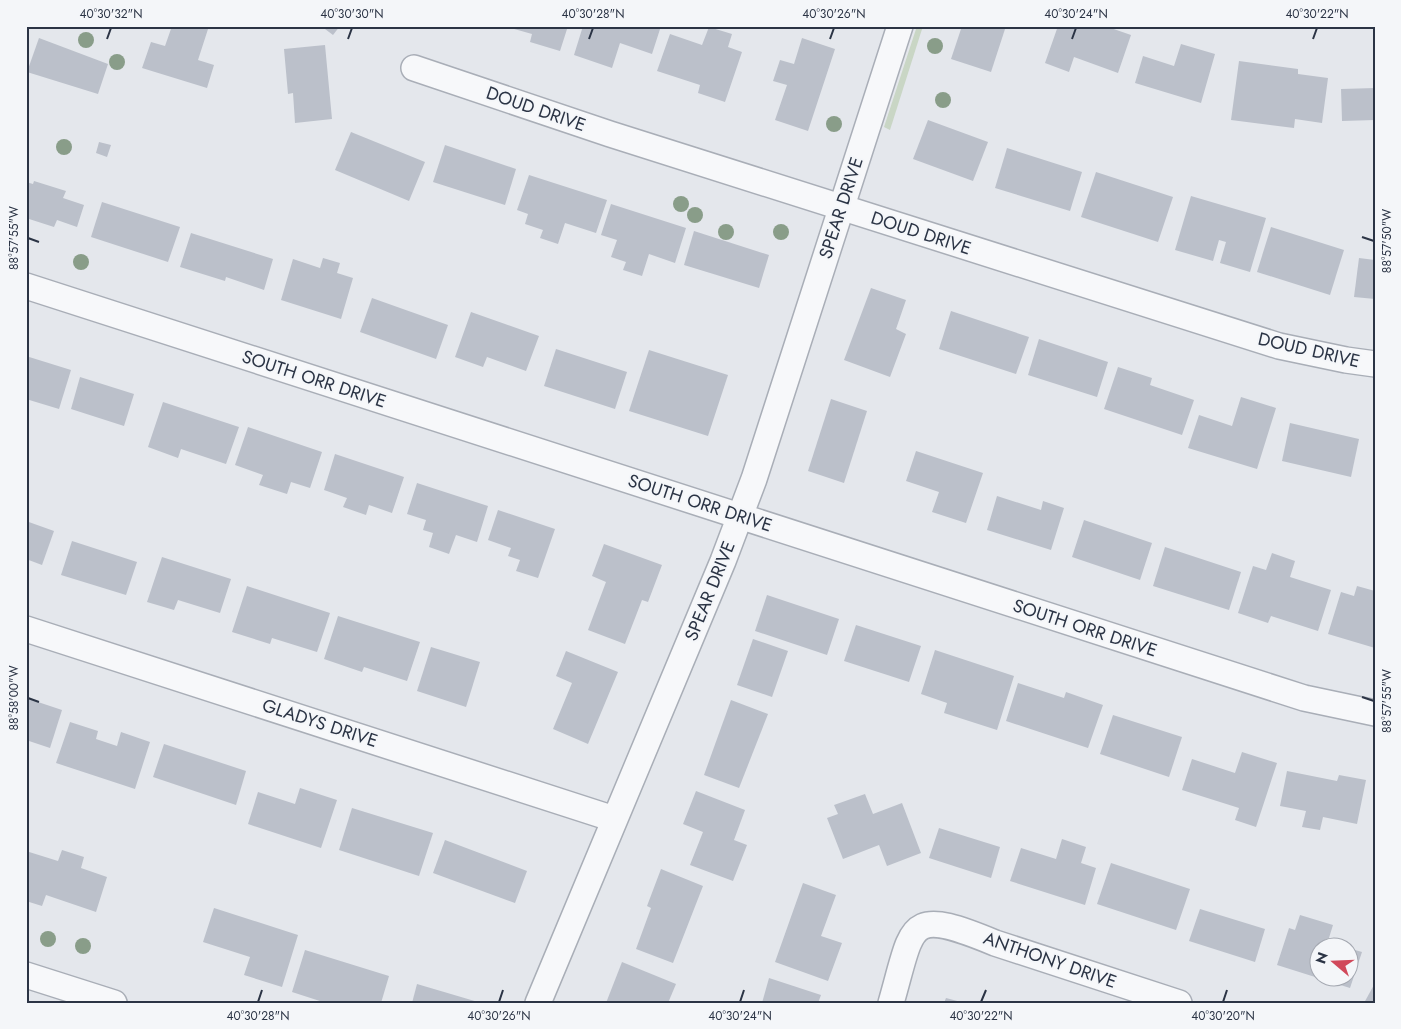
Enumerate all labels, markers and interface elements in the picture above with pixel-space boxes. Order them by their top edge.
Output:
text: 40°30'32"N [80,5,142,23]
text: 40°30'30"N [320,5,384,23]
text: 40°30'28"N [562,5,624,23]
text: 40°30'26"N [802,5,866,23]
text: 40°30'24"N [1044,5,1108,23]
text: 40°30'22"N [1285,5,1349,23]
street label: DOUD DRIVE [483,80,589,138]
street label: SPEAR DRIVE [812,154,870,262]
street label: DOUD DRIVE [868,205,974,261]
text: 88°57'55"W [5,206,23,270]
text: 88°57'50"W [1378,209,1396,273]
street label: DOUD DRIVE [1255,326,1363,374]
street label: SOUTH ORR DRIVE [239,343,389,415]
street label: SOUTH ORR DRIVE [625,467,775,539]
street label: SPEAR DRIVE [678,537,742,645]
street label: SOUTH ORR DRIVE [1010,592,1160,664]
text: 88°58'00"W [5,665,23,731]
text: 88°57'55"W [1378,669,1396,733]
street label: GLADYS DRIVE [259,692,381,754]
street label: ANTHONY DRIVE [980,925,1120,995]
north arrow [1308,936,1358,986]
text: N [1310,949,1333,966]
text: 40°30'28"N [227,1007,289,1025]
text: 40°30'26"N [467,1007,531,1025]
text: 40°30'24"N [708,1007,772,1025]
text: 40°30'22"N [949,1007,1013,1025]
text: 40°30'20"N [1191,1007,1255,1025]

